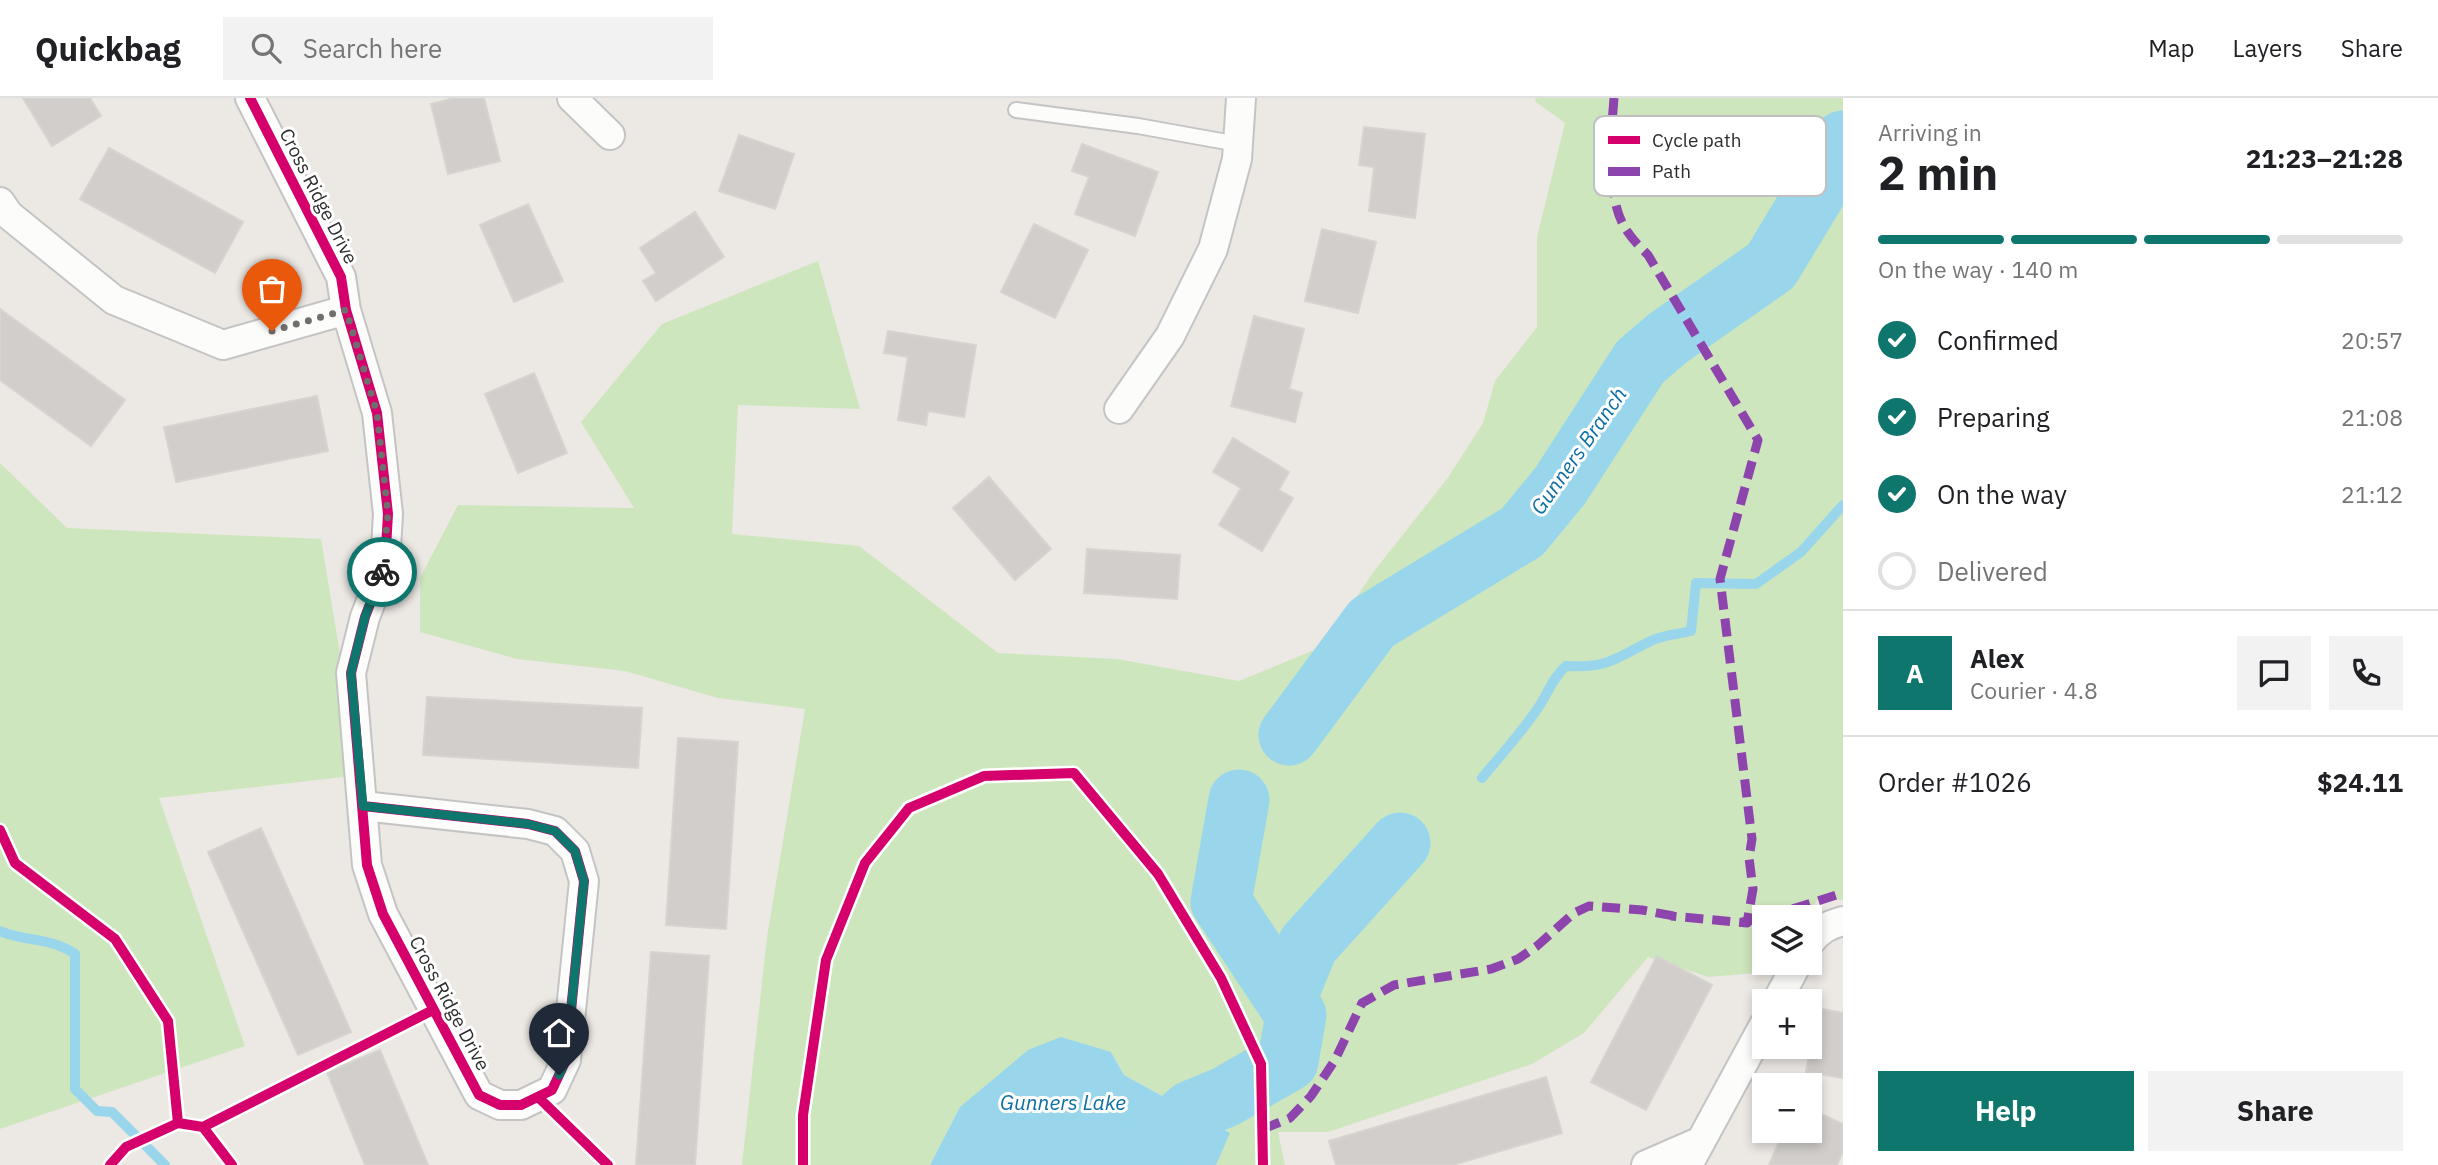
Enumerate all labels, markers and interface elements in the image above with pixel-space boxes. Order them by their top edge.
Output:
search box [223,17,713,80]
text: Quickbag [35,27,181,70]
icon: search [247,29,285,67]
text: Search here [303,31,442,65]
text: Map [2148,32,2195,64]
text: Layers [2233,32,2303,64]
text: Share [2341,32,2403,64]
legend [1594,116,1826,196]
text: Arriving in [1878,117,1982,147]
street label: Cross Ridge Drive [274,124,364,268]
text: Cycle path [1652,128,1741,152]
text: 21:23–21:28 [2246,141,2403,175]
text: 2 min [1878,143,1998,203]
text: Path [1652,159,1691,183]
text: On the way · 140 m [1878,254,2078,284]
pin [242,259,302,331]
icon: bag [253,270,291,308]
icon: check [1878,321,1916,359]
text: Confirmed [1937,323,2059,357]
text: 20:57 [2341,325,2403,355]
water label: Gunners Branch [1524,381,1633,520]
icon: check [1878,398,1916,436]
text: Preparing [1937,400,2050,434]
text: 21:08 [2341,402,2403,432]
icon: check [1878,475,1916,513]
text: On the way [1937,477,2067,511]
text: 21:12 [2341,479,2403,509]
courier [347,537,417,607]
icon: bike [363,553,401,591]
text: Delivered [1937,554,2048,588]
button: chat [2237,636,2311,710]
button: phone [2329,636,2403,710]
text: Alex [1970,641,2024,675]
text: A [1906,656,1924,690]
text: Courier · 4.8 [1970,675,2098,705]
text: Order #1026 [1878,765,2032,799]
text: $24.11 [2317,765,2403,799]
map controls [1752,905,1822,1143]
button: layers [1752,905,1822,975]
street label: Cross Ridge Drive [404,932,496,1074]
button: + [1752,989,1822,1059]
pin [529,1003,589,1075]
icon: home [540,1014,578,1052]
button: Help [1878,1071,2134,1151]
button: Share [2148,1071,2403,1151]
button: − [1752,1073,1822,1143]
water label: Gunners Lake [1000,1088,1126,1116]

